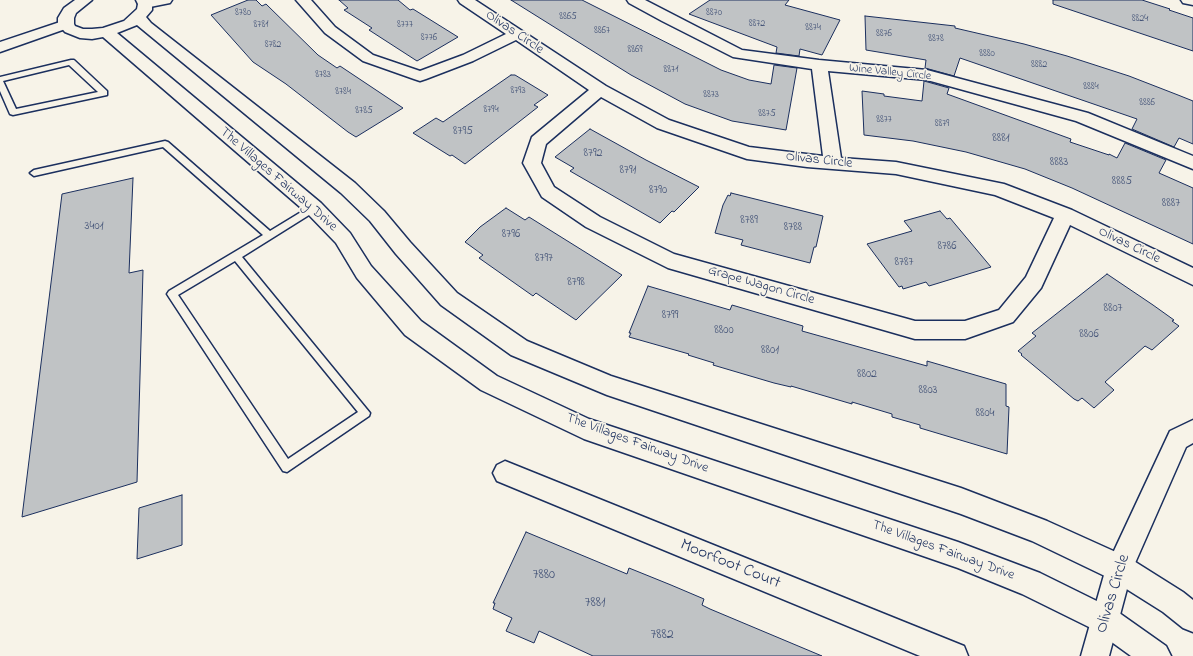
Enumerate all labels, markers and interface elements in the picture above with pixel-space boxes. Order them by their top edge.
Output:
house number: 8780 [235,7,251,19]
street label: Olivas Circle [482,7,546,59]
house number: 8870 [706,7,722,19]
house number: 8865 [559,11,577,23]
house number: 8824 [1132,13,1148,25]
house number: 8872 [749,18,765,30]
house number: 8781 [254,19,268,31]
house number: 8777 [397,19,413,31]
house number: 8874 [805,22,821,34]
house number: 8867 [594,25,610,37]
house number: 8876 [876,28,892,40]
house number: 8776 [421,32,437,44]
house number: 8878 [928,33,944,45]
house number: 8782 [265,39,281,51]
house number: 8869 [628,44,642,56]
house number: 8880 [979,48,995,60]
house number: 8882 [1031,59,1047,71]
street label: Wine Valley Circle [848,62,932,84]
house number: 8871 [664,64,678,76]
house number: 8783 [315,69,331,81]
house number: 8884 [1083,81,1099,93]
house number: 8793 [510,85,526,97]
house number: 8784 [335,86,351,98]
house number: 8873 [703,89,719,101]
house number: 8886 [1139,97,1155,109]
house number: 8794 [484,104,498,116]
house number: 8785 [355,105,373,117]
house number: 8875 [758,108,776,120]
house number: 8877 [876,114,892,126]
house number: 8879 [935,118,949,130]
street label: The Villages Fairway Drive [216,124,340,236]
house number: 8795 [453,125,473,139]
house number: 8881 [992,132,1010,146]
house number: 8792 [583,147,603,161]
street label: Olivas Circle [785,149,853,173]
house number: 8883 [1050,156,1068,170]
house number: 8791 [620,164,636,178]
house number: 8885 [1112,175,1132,189]
house number: 8790 [649,184,667,198]
house number: 8887 [1162,197,1180,211]
house number: 8789 [740,214,758,228]
house number: 3401 [85,220,103,234]
house number: 8788 [784,221,802,235]
street label: Olivas Circle [1095,224,1163,268]
house number: 8796 [502,228,520,242]
house number: 8786 [937,240,957,254]
house number: 8797 [535,252,553,266]
house number: 8787 [895,256,913,270]
street label: Grape Wagon Circle [706,263,816,309]
house number: 8798 [567,276,585,290]
house number: 8807 [1103,302,1123,316]
house number: 8799 [662,309,678,323]
house number: 8800 [714,324,734,338]
house number: 8806 [1079,328,1099,342]
house number: 8801 [761,344,779,358]
house number: 8802 [857,368,877,382]
house number: 8803 [918,384,938,398]
house number: 8804 [975,407,995,421]
street label: The Villages Fairway Drive [563,410,711,478]
street label: The Villages Fairway Drive [869,517,1017,585]
street label: Moorfoot Court [677,536,783,594]
street label: Olivas Circle [1092,552,1136,636]
house number: 7880 [533,568,555,584]
house number: 7881 [585,596,605,612]
house number: 7882 [650,628,674,644]

